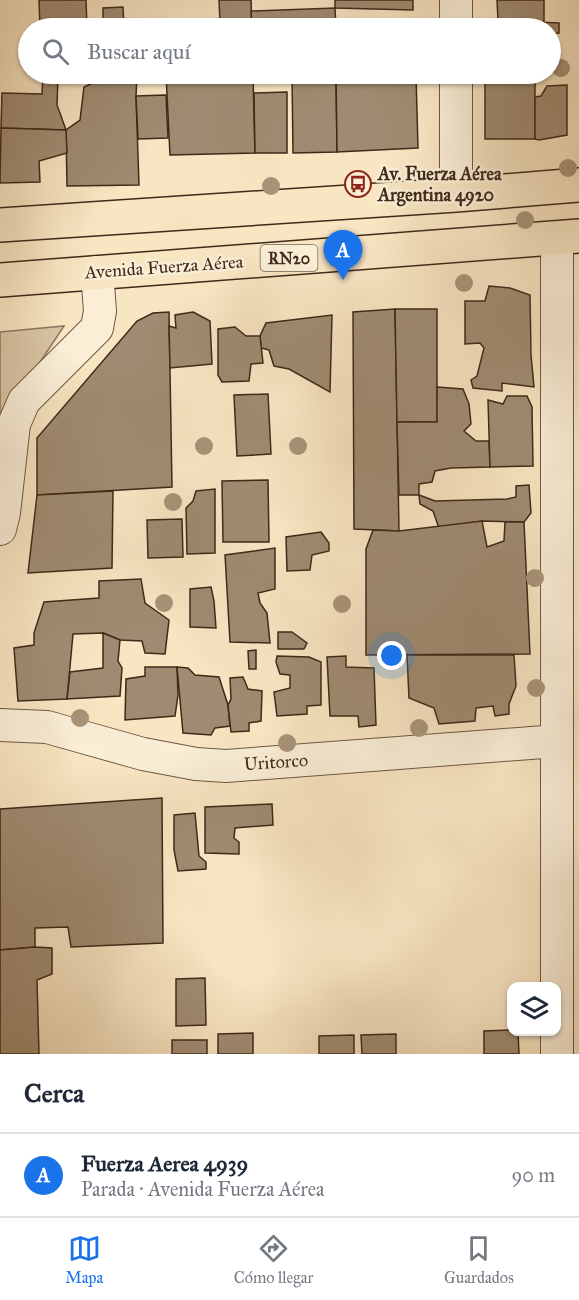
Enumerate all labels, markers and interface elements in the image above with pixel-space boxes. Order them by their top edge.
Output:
search box [18,18,561,84]
icon: search [39,35,72,68]
text: Buscar aquí [87,38,190,65]
place label: Av. Fuerza Aérea Argentina 4920 [377,163,502,207]
bus stop icon: Av. Fuerza Aérea Argentina 4920 [343,169,373,199]
pin: A [324,230,362,280]
road number: RN20 [260,245,318,271]
street label: Avenida Fuerza Aérea [83,250,244,284]
your location [377,641,406,670]
street label: Uritorco [243,749,309,775]
map controls [507,982,561,1036]
button: layers [507,982,561,1036]
text: Cerca [24,1077,84,1109]
text: Fuerza Aerea 4939 [81,1150,248,1177]
text: A [37,1163,50,1187]
text: 90 m [512,1163,555,1187]
text: Parada · Avenida Fuerza Aérea [81,1177,325,1201]
tab: Mapa [65,1232,103,1287]
tab: Cómo llegar [234,1232,313,1287]
tab: Guardados [444,1232,514,1287]

